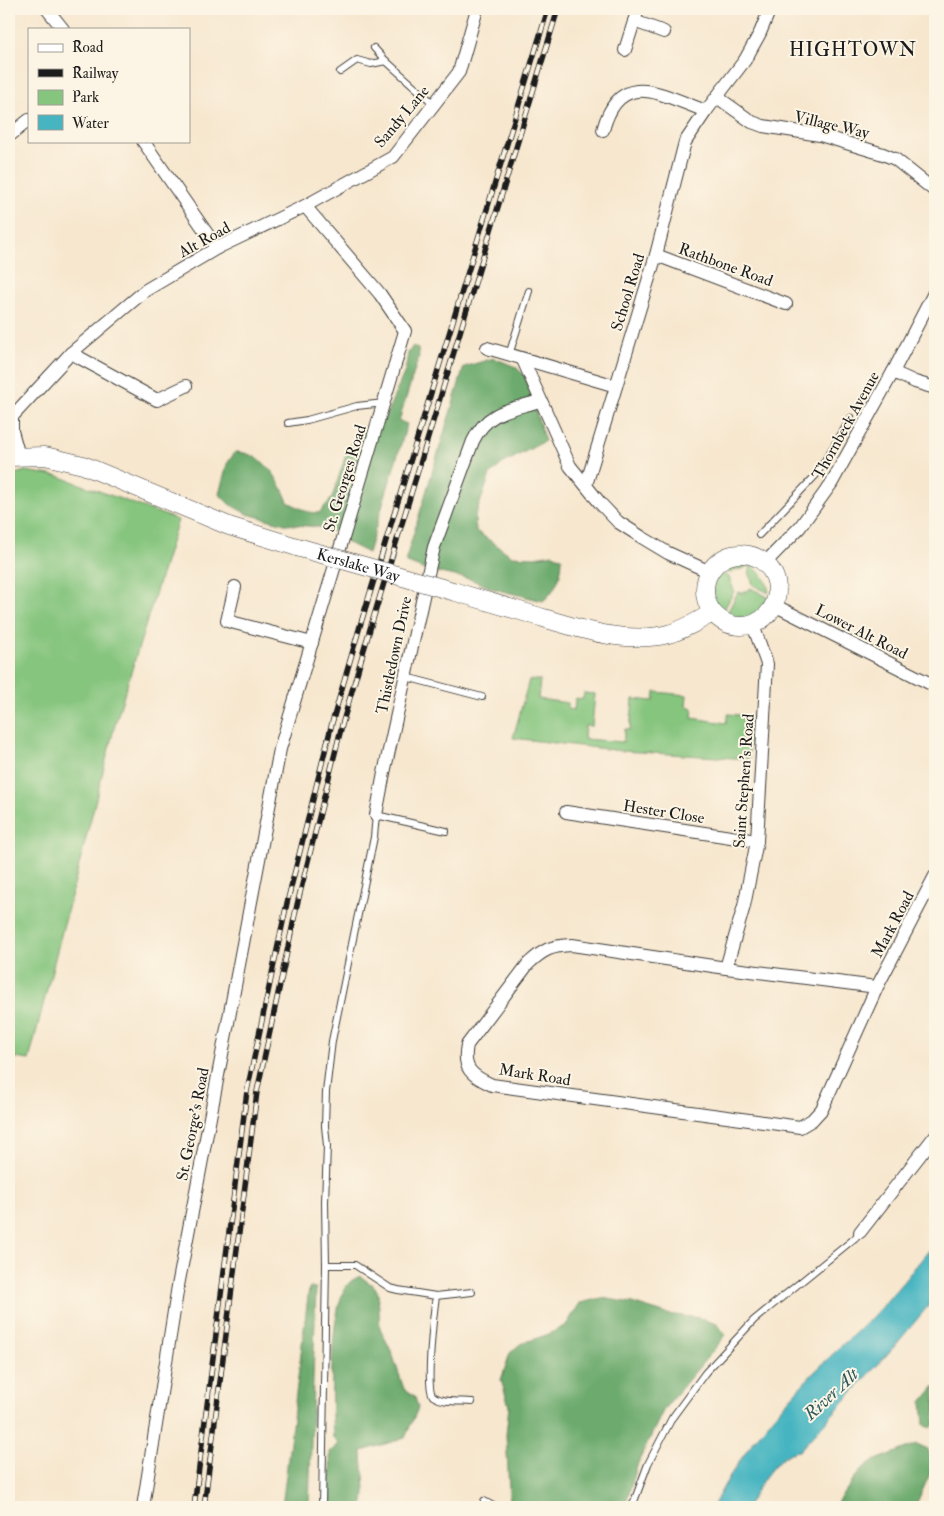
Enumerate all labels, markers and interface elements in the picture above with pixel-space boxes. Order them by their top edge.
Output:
legend [28,28,190,142]
text: Road [72,38,104,57]
district label: HIGHTOWN [789,38,917,62]
text: Railway [72,64,119,83]
street label: Sandy Lane [370,81,434,152]
text: Park [72,88,99,107]
street label: Village Way [792,107,872,144]
text: Water [71,114,109,133]
street label: Alt Road [174,217,234,263]
street label: Rathbone Road [676,239,776,291]
street label: School Road [607,251,649,333]
street label: Thornbeck Avenue [808,368,884,483]
street label: St. Georges Road [319,422,371,534]
street label: Kerslake Way [314,544,403,587]
street label: Thistledown Drive [372,594,416,716]
street label: Lower Alt Road [812,600,911,664]
street label: Saint Stephen's Road [729,713,760,849]
street label: Hester Close [622,796,706,828]
street label: Mark Road [867,888,919,961]
street label: Mark Road [498,1059,572,1091]
street label: St. George's Road [172,1066,214,1183]
water label: River Alt [799,1363,864,1426]

